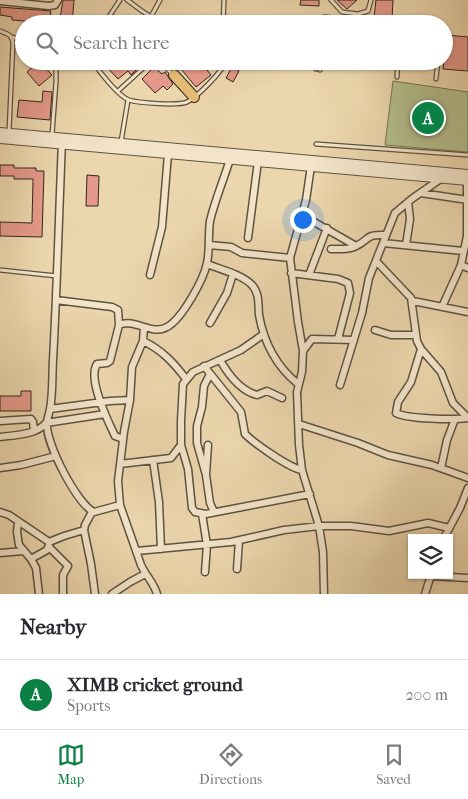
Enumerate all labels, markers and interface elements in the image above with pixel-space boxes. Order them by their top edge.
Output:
search box [15,15,453,70]
icon: search [33,29,61,57]
text: Search here [73,32,169,54]
pin: A [412,99,444,137]
your location [290,207,316,233]
map controls [408,534,453,579]
button: layers [408,534,453,579]
text: Nearby [20,615,86,639]
text: XIMB cricket ground [67,674,243,696]
text: A [31,685,41,704]
text: 200 m [405,685,448,704]
text: Sports [67,696,110,715]
tab: Map [57,741,85,788]
tab: Directions [199,741,262,788]
tab: Saved [376,741,411,788]

